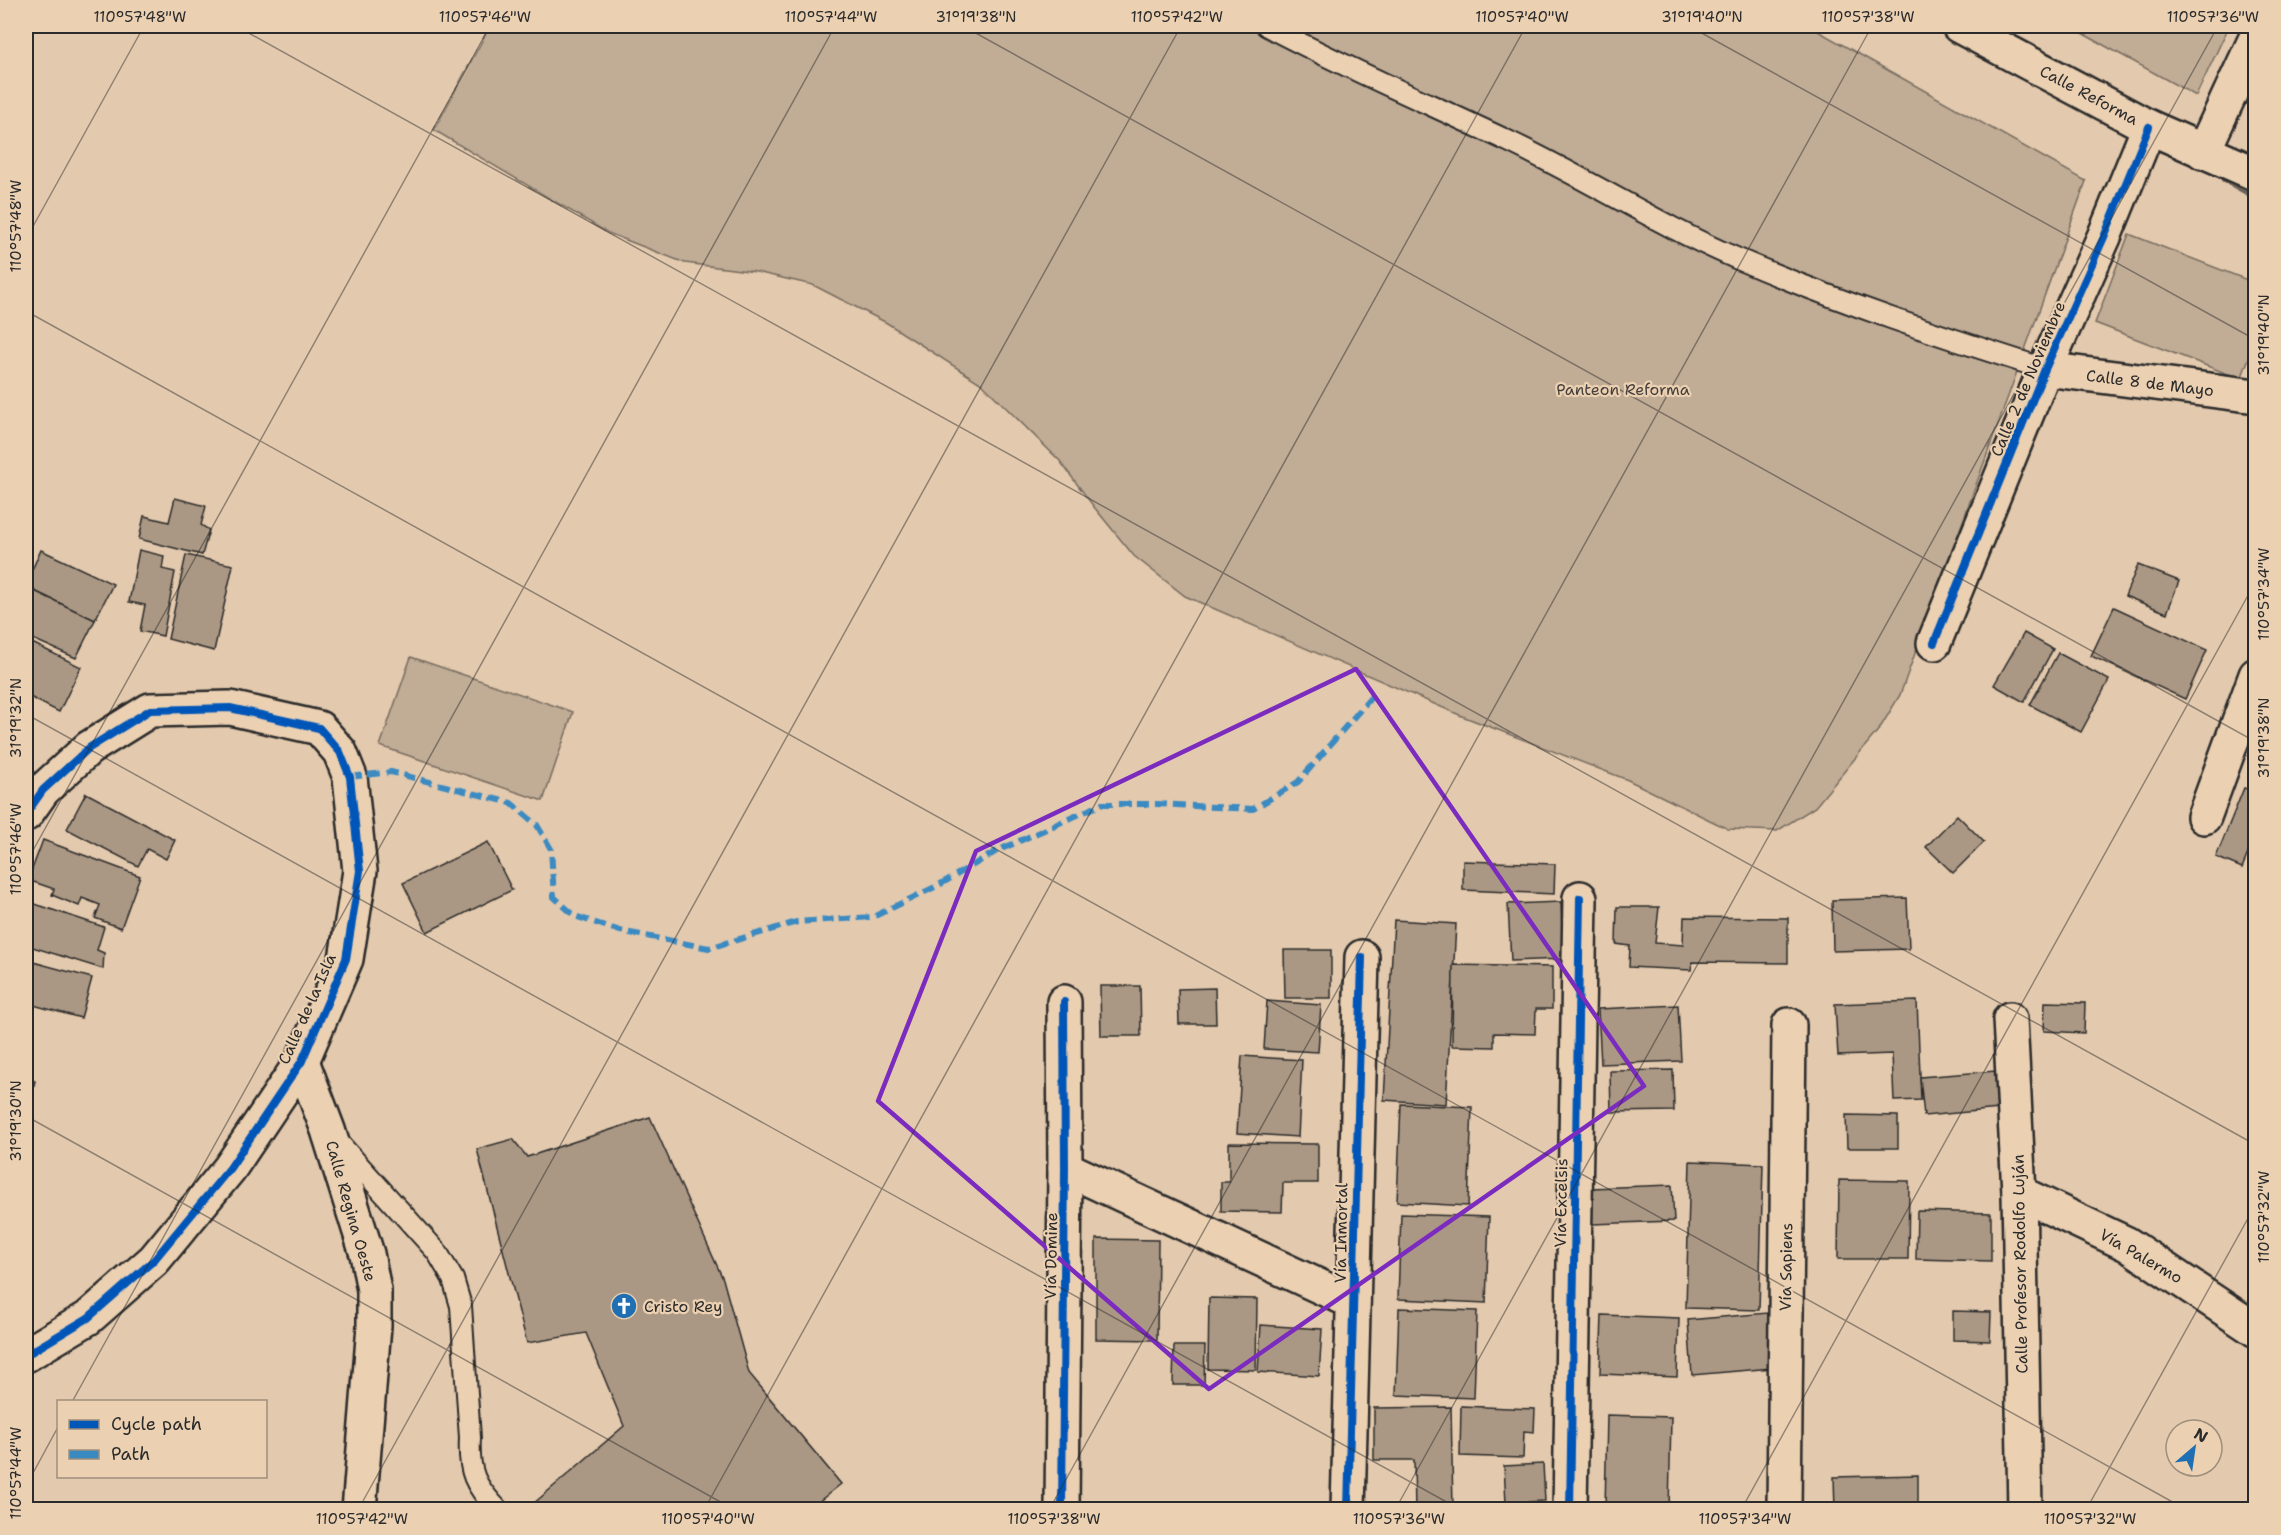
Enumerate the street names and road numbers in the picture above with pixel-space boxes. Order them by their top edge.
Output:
street label: Calle Reforma [2036,60,2142,130]
street label: Calle 2 de Noviembre [1986,298,2070,460]
street label: Calle 8 de Mayo [2085,365,2215,401]
street label: Calle de la Isla [273,950,341,1068]
street label: Calle Regina Oeste [321,1138,381,1284]
street label: Calle Profesor Rodolfo Luján [2008,1154,2032,1374]
street label: Vía Excelsis [1550,1158,1572,1248]
street label: Vía Inmortal [1330,1183,1352,1283]
street label: Vía Domine [1040,1212,1062,1300]
street label: Vía Sapiens [1775,1222,1797,1311]
street label: Vía Palermo [2096,1224,2186,1288]

